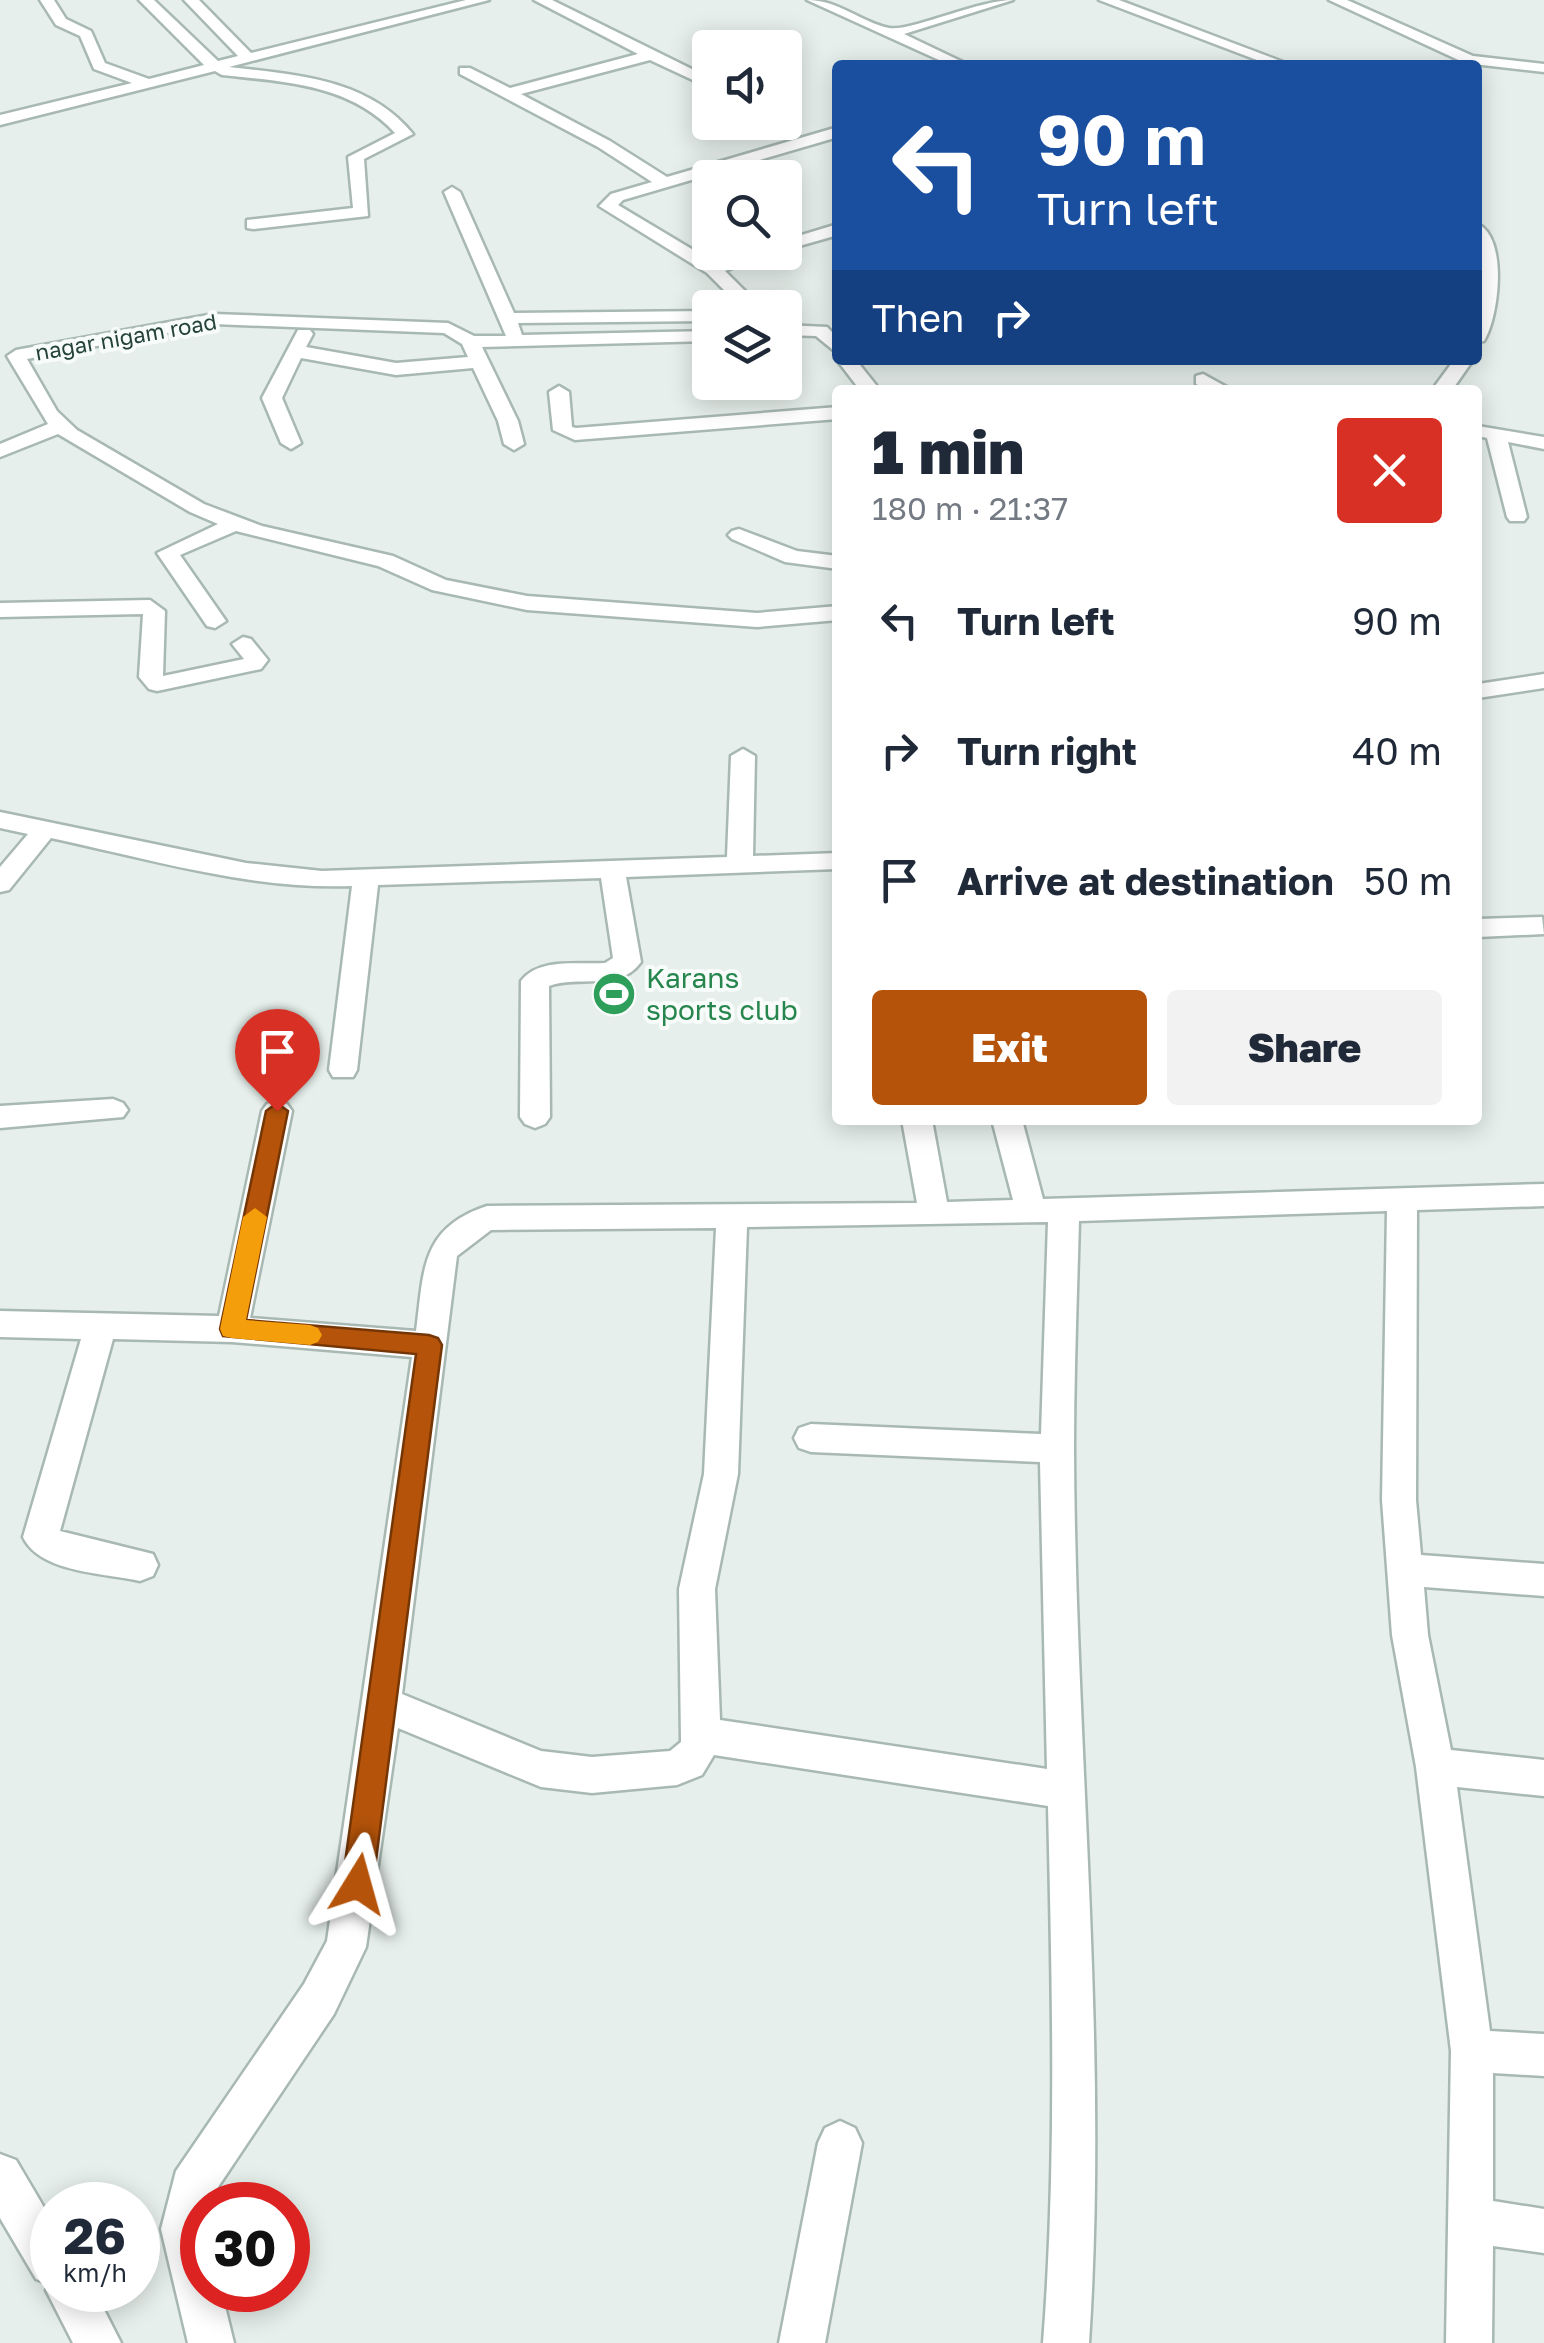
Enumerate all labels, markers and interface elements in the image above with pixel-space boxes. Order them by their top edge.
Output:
map controls [692,30,802,400]
button: sound [692,30,802,140]
text: 90 m [1037,96,1206,180]
icon: left [872,100,1002,230]
button: search [692,160,802,270]
text: Turn left [1037,181,1219,235]
button: layers [692,290,802,400]
icon: right [984,290,1039,345]
text: Then [872,295,964,340]
street label: nagar nigam road [33,307,219,366]
text: 1 min [872,415,1024,487]
button: close [1337,418,1442,523]
text: 180 m · 21:37 [872,489,1068,527]
icon: left [872,593,927,648]
text: Turn left [957,598,1115,643]
text: 90 m [1352,598,1442,643]
icon: right [872,723,927,778]
text: Turn right [957,728,1137,773]
text: 40 m [1352,728,1442,773]
icon: arrive [872,853,927,908]
text: Arrive at destination [957,858,1334,903]
text: 50 m [1364,858,1452,903]
place label: Karans sports club [646,961,798,1026]
sports icon: Karans sports club [591,971,637,1017]
button: Exit [872,990,1147,1105]
button: Share [1167,990,1442,1105]
pin [235,1009,320,1112]
icon: arrive [250,1024,305,1079]
position arrow [306,1832,410,1936]
speed limit sign: 30 [180,2182,310,2312]
text: 26 [64,2205,126,2265]
text: km/h [63,2257,127,2288]

